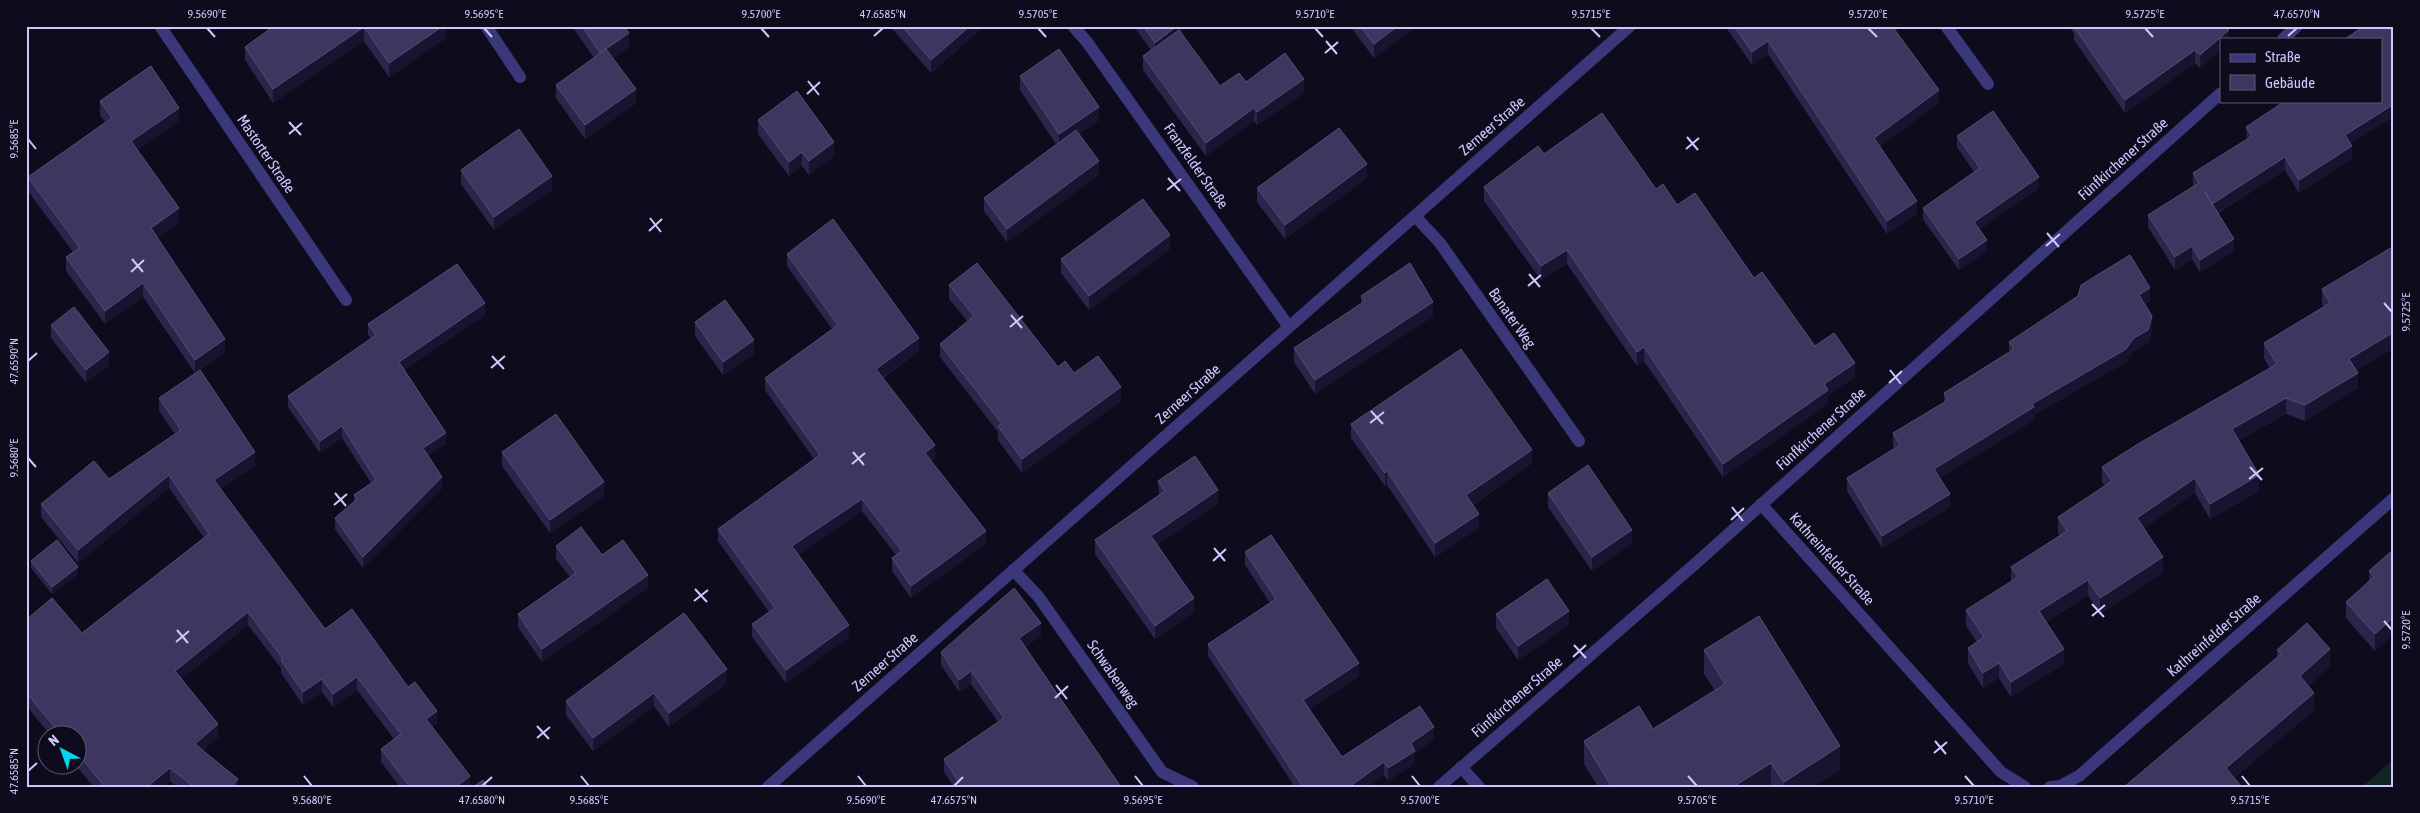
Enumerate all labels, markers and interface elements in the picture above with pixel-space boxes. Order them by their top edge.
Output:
text: 9.5690°E [188,7,226,21]
text: 9.5695°E [465,7,503,21]
text: 9.5700°E [742,7,780,21]
text: 47.6585°N [860,7,906,21]
text: 9.5705°E [1019,7,1057,21]
text: 9.5710°E [1296,7,1334,21]
text: 9.5715°E [1572,7,1610,21]
text: 9.5720°E [1849,7,1887,21]
text: 9.5725°E [2126,7,2164,21]
text: 47.6570°N [2274,7,2320,21]
legend [2220,38,2382,102]
text: Straße [2265,48,2301,65]
text: Gebäude [2265,74,2315,91]
street label: Zerneer Straße [1456,93,1528,159]
street label: Mastorter Straße [234,111,299,196]
street label: Fünfkirchener Straße [2074,114,2171,203]
text: 9.5685°E [7,120,21,158]
street label: Franzfelder Straße [1161,120,1232,212]
street label: Banater Weg [1486,284,1540,351]
text: 9.5725°E [2399,293,2413,331]
text: 47.6590°N [7,338,21,384]
street label: Zerneer Straße [1152,360,1224,427]
street label: Fünfkirchener Straße [1772,384,1869,473]
text: 9.5680°E [7,439,21,477]
street label: Kathreinfelder Straße [1786,509,1878,608]
street label: Kathreinfelder Straße [2163,589,2264,680]
text: 9.5720°E [2399,611,2413,649]
street label: Zerneer Straße [849,629,921,695]
street label: Schwabenweg [1084,637,1143,711]
street label: Fünfkirchener Straße [1468,653,1566,741]
north arrow [38,726,88,776]
text: N [45,731,62,749]
text: 47.6585°N [7,748,21,794]
text: 9.5680°E [293,793,331,807]
text: 47.6580°N [459,793,505,807]
text: 9.5685°E [570,793,608,807]
text: 9.5690°E [847,793,885,807]
text: 47.6575°N [931,793,977,807]
text: 9.5695°E [1124,793,1162,807]
text: 9.5700°E [1401,793,1439,807]
text: 9.5705°E [1678,793,1716,807]
text: 9.5710°E [1955,793,1993,807]
text: 9.5715°E [2231,793,2269,807]

